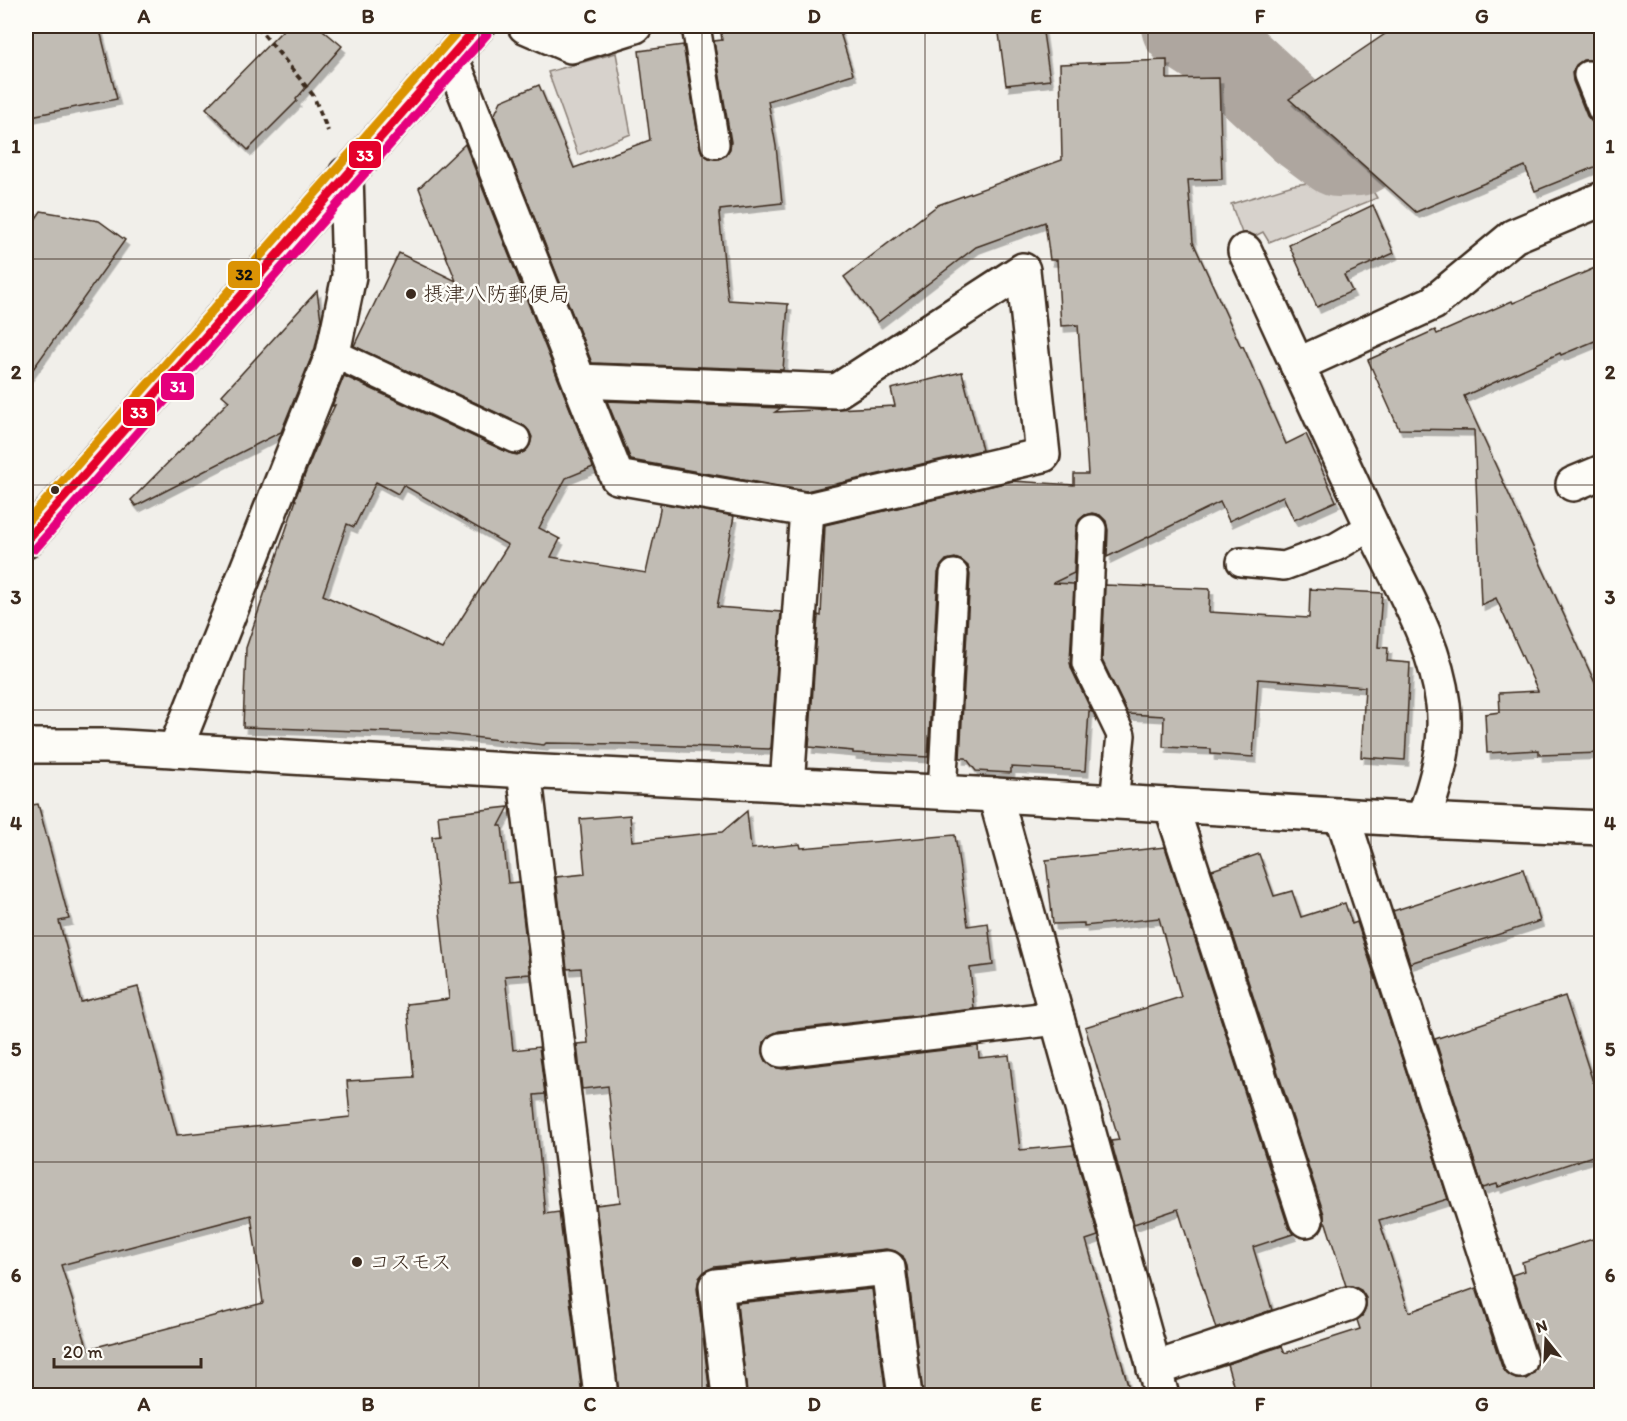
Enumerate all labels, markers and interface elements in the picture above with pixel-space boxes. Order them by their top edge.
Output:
text: A [137,4,151,28]
text: B [362,4,375,28]
text: C [584,4,597,28]
text: D [807,4,821,28]
text: E [1030,4,1042,28]
text: F [1255,4,1266,28]
text: G [1475,4,1489,28]
text: 1 [11,134,21,158]
text: 1 [1605,134,1615,158]
line badge: 33 [348,140,382,169]
text: 33 [356,146,374,165]
line badge: 32 [227,260,261,289]
text: 32 [235,265,253,284]
place label: 摂津八防郵便局 [423,281,570,306]
marker: 摂津八防郵便局 [404,287,418,301]
text: 2 [11,360,22,384]
text: 2 [1605,360,1616,384]
line badge: 31 [160,372,195,401]
text: 31 [170,377,187,396]
line badge: 33 [122,398,156,427]
text: 33 [130,403,148,422]
unlabelled marker [49,484,61,496]
text: 3 [11,585,22,609]
text: 3 [1605,585,1616,609]
text: 4 [10,811,22,835]
text: 4 [1604,811,1616,835]
text: 5 [11,1037,22,1061]
text: 5 [1605,1037,1616,1061]
place label: コスモス [369,1249,452,1274]
marker: コスモス [350,1255,364,1269]
text: 6 [11,1263,22,1287]
text: 6 [1605,1263,1616,1287]
north arrow [1516,1310,1576,1370]
text: N [1533,1316,1550,1337]
scale bar [54,1331,201,1369]
text: 20 m [63,1341,103,1363]
text: A [137,1392,151,1416]
text: B [362,1392,375,1416]
text: C [584,1392,597,1416]
text: D [807,1392,821,1416]
text: E [1030,1392,1042,1416]
text: F [1255,1392,1266,1416]
text: G [1475,1392,1489,1416]

